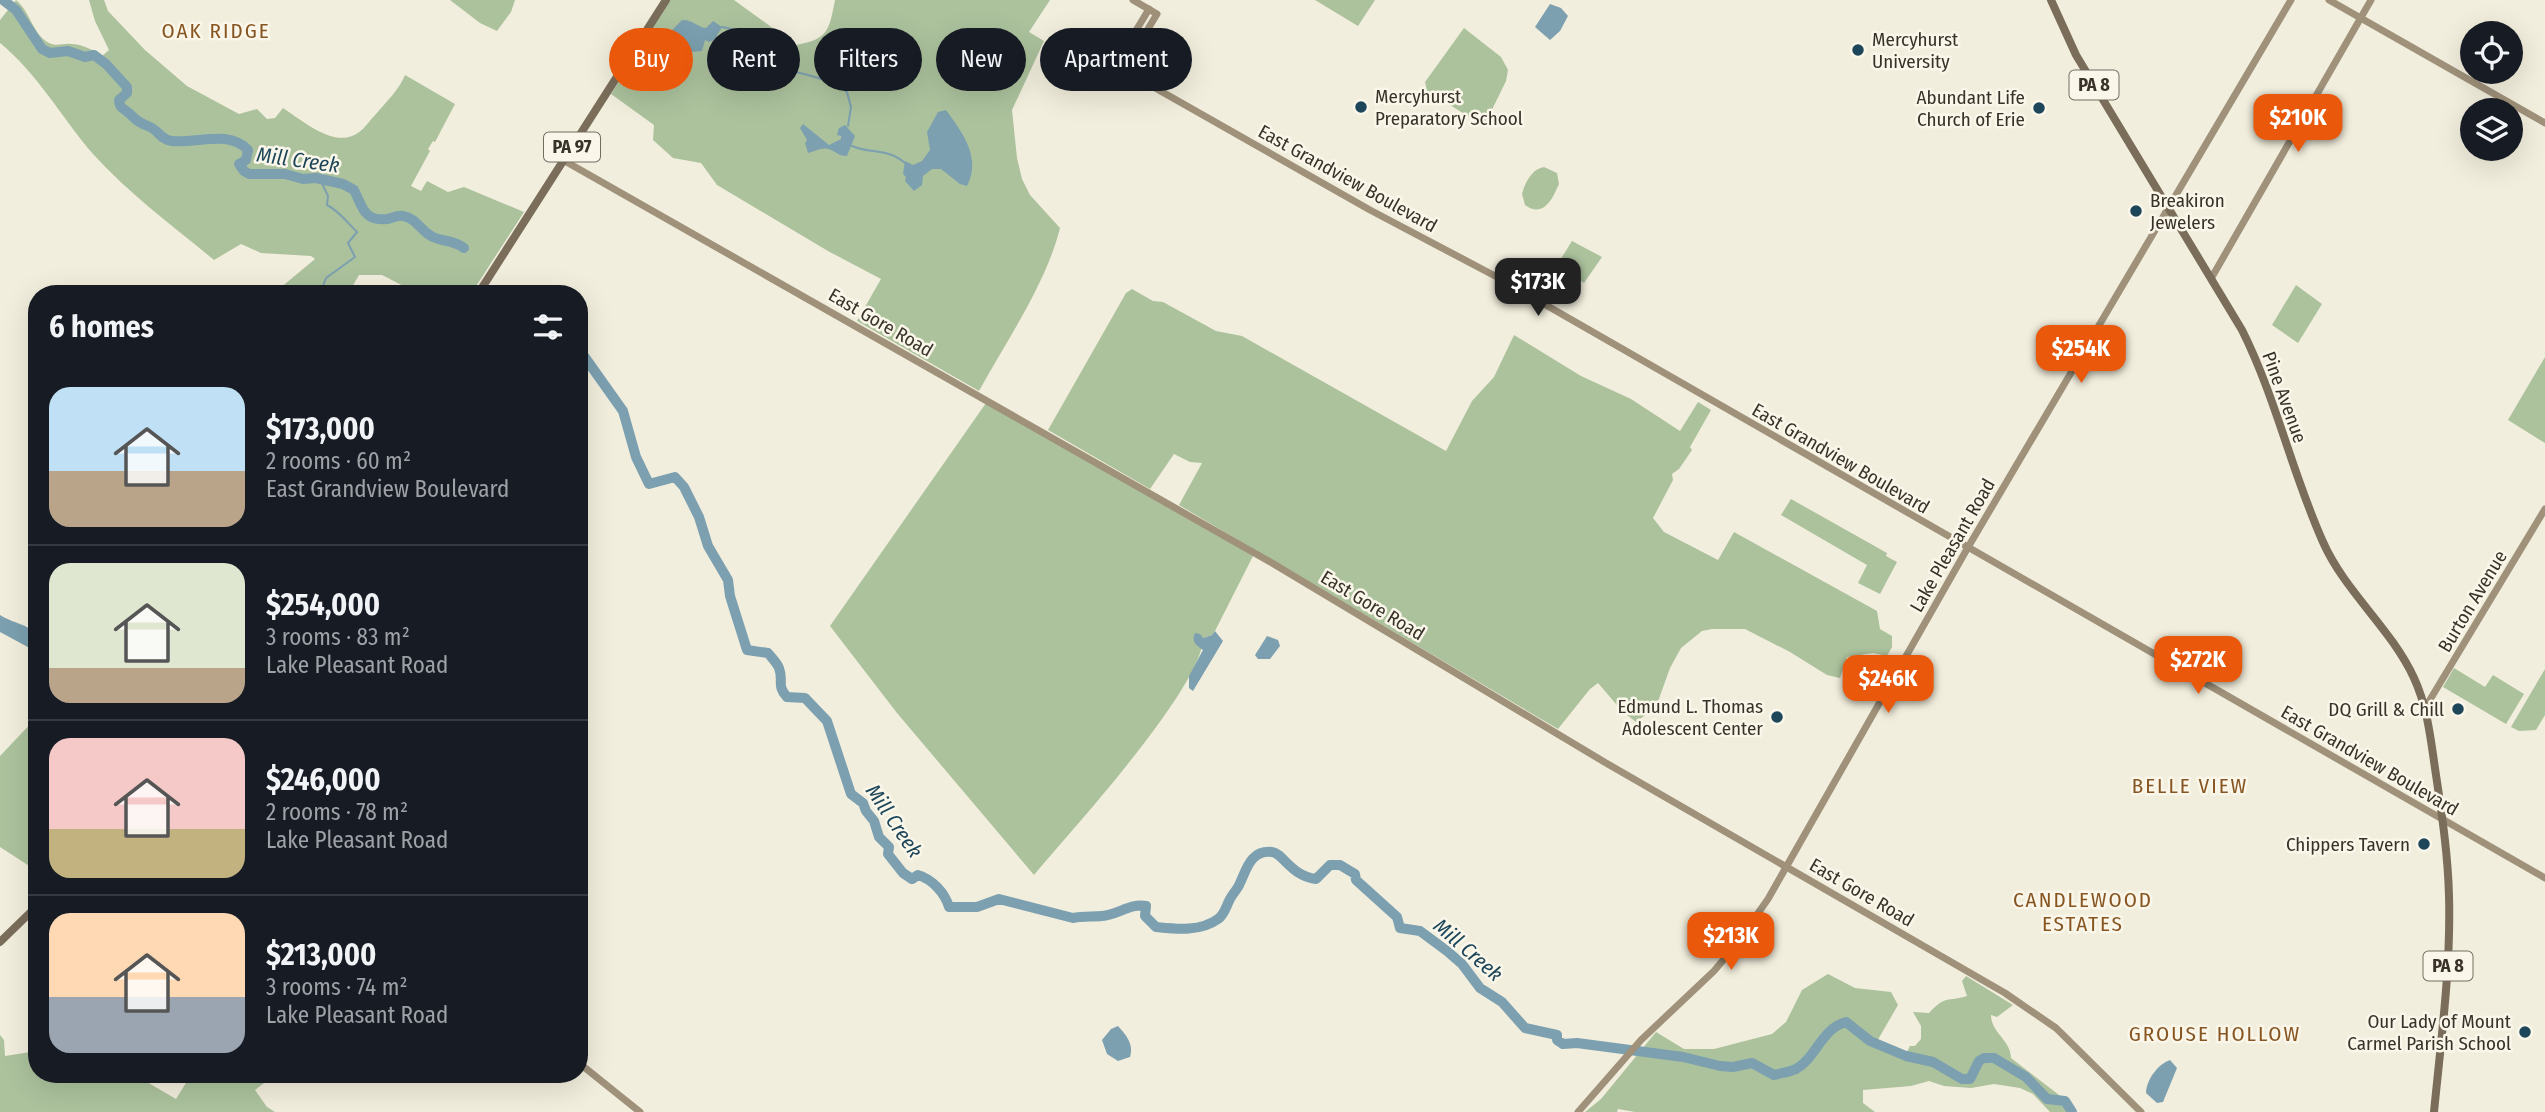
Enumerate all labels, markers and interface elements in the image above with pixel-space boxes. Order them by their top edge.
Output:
district label: OAK RIDGE [161,18,271,44]
map controls [2460,21,2523,161]
button: locate [2460,21,2523,84]
chip: Buy [609,28,693,91]
chip: Rent [707,28,800,91]
chip: Filters [814,28,922,91]
chip: New [936,28,1026,91]
chip: Apartment [1040,28,1192,91]
place label: Mercyhurst University [1872,28,1959,73]
marker: Mercyhurst University [1850,42,1866,58]
road number: PA 8 [2070,70,2118,100]
place label: Mercyhurst Preparatory School [1375,85,1523,130]
place label: Abundant Life Church of Erie [1917,86,2025,131]
pin: $210K [2249,94,2347,154]
button: layers [2460,98,2523,161]
marker: Mercyhurst Preparatory School [1353,99,1369,115]
marker: Abundant Life Church of Erie [2031,100,2047,116]
text: $210K [2269,103,2327,131]
street label: East Grandview Boulevard [1254,120,1441,237]
road number: PA 97 [544,132,600,162]
water label: Mill Creek [255,141,341,179]
place label: Breakiron Jewelers [2150,189,2225,234]
marker: Breakiron Jewelers [2128,203,2144,219]
pin: $173K [1489,258,1587,318]
text: $173K [1511,267,1565,295]
street label: East Gore Road [824,283,937,362]
icon: filters [529,308,567,346]
text: 6 homes [49,309,154,345]
pin: $254K [2032,326,2130,385]
text: $254K [2052,334,2110,362]
street label: Pine Avenue [2257,348,2312,446]
street label: East Grandview Boulevard [1748,398,1934,519]
text: $173,000 [266,411,375,447]
icon: home [105,415,189,499]
text: 2 rooms · 60 m² [266,447,411,475]
street label: Lake Pleasant Road [1905,474,2000,616]
text: East Grandview Boulevard [266,475,509,503]
street label: Burton Avenue [2433,546,2512,656]
street label: East Gore Road [1317,565,1429,645]
text: $254,000 [266,587,380,623]
icon: home [105,591,189,675]
text: 3 rooms · 83 m² [266,623,410,651]
pin: $272K [2149,636,2247,696]
text: $272K [2170,645,2226,673]
text: Lake Pleasant Road [266,651,448,679]
pin: $246K [1839,656,1937,715]
text: $246K [1859,664,1917,692]
place label: Edmund L. Thomas Adolescent Center [1617,695,1763,740]
place label: DQ Grill & Chill [2328,698,2444,721]
street label: East Grandview Boulevard [2277,700,2463,821]
marker: DQ Grill & Chill [2450,701,2466,717]
marker: Edmund L. Thomas Adolescent Center [1769,709,1785,725]
text: $246,000 [266,762,381,798]
icon: home [105,766,189,850]
district label: BELLE VIEW [2132,773,2248,799]
water label: Mill Creek [860,779,928,863]
text: 2 rooms · 78 m² [266,798,408,826]
text: Lake Pleasant Road [266,826,448,854]
place label: Chippers Tavern [2286,833,2410,856]
marker: Chippers Tavern [2416,836,2432,852]
street label: East Gore Road [1805,853,1918,932]
district label: CANDLEWOOD ESTATES [2013,887,2153,937]
pin: $213K [1682,912,1780,972]
water label: Mill Creek [1428,913,1508,987]
text: $213K [1703,921,1759,949]
text: $213,000 [266,937,376,973]
icon: home [105,941,189,1025]
road number: PA 8 [2424,951,2472,981]
text: 3 rooms · 74 m² [266,973,408,1001]
text: Lake Pleasant Road [266,1001,448,1029]
place label: Our Lady of Mount Carmel Parish School [2347,1010,2512,1055]
district label: GROUSE HOLLOW [2129,1021,2301,1047]
marker: Our Lady of Mount Carmel Parish School [2517,1024,2533,1040]

